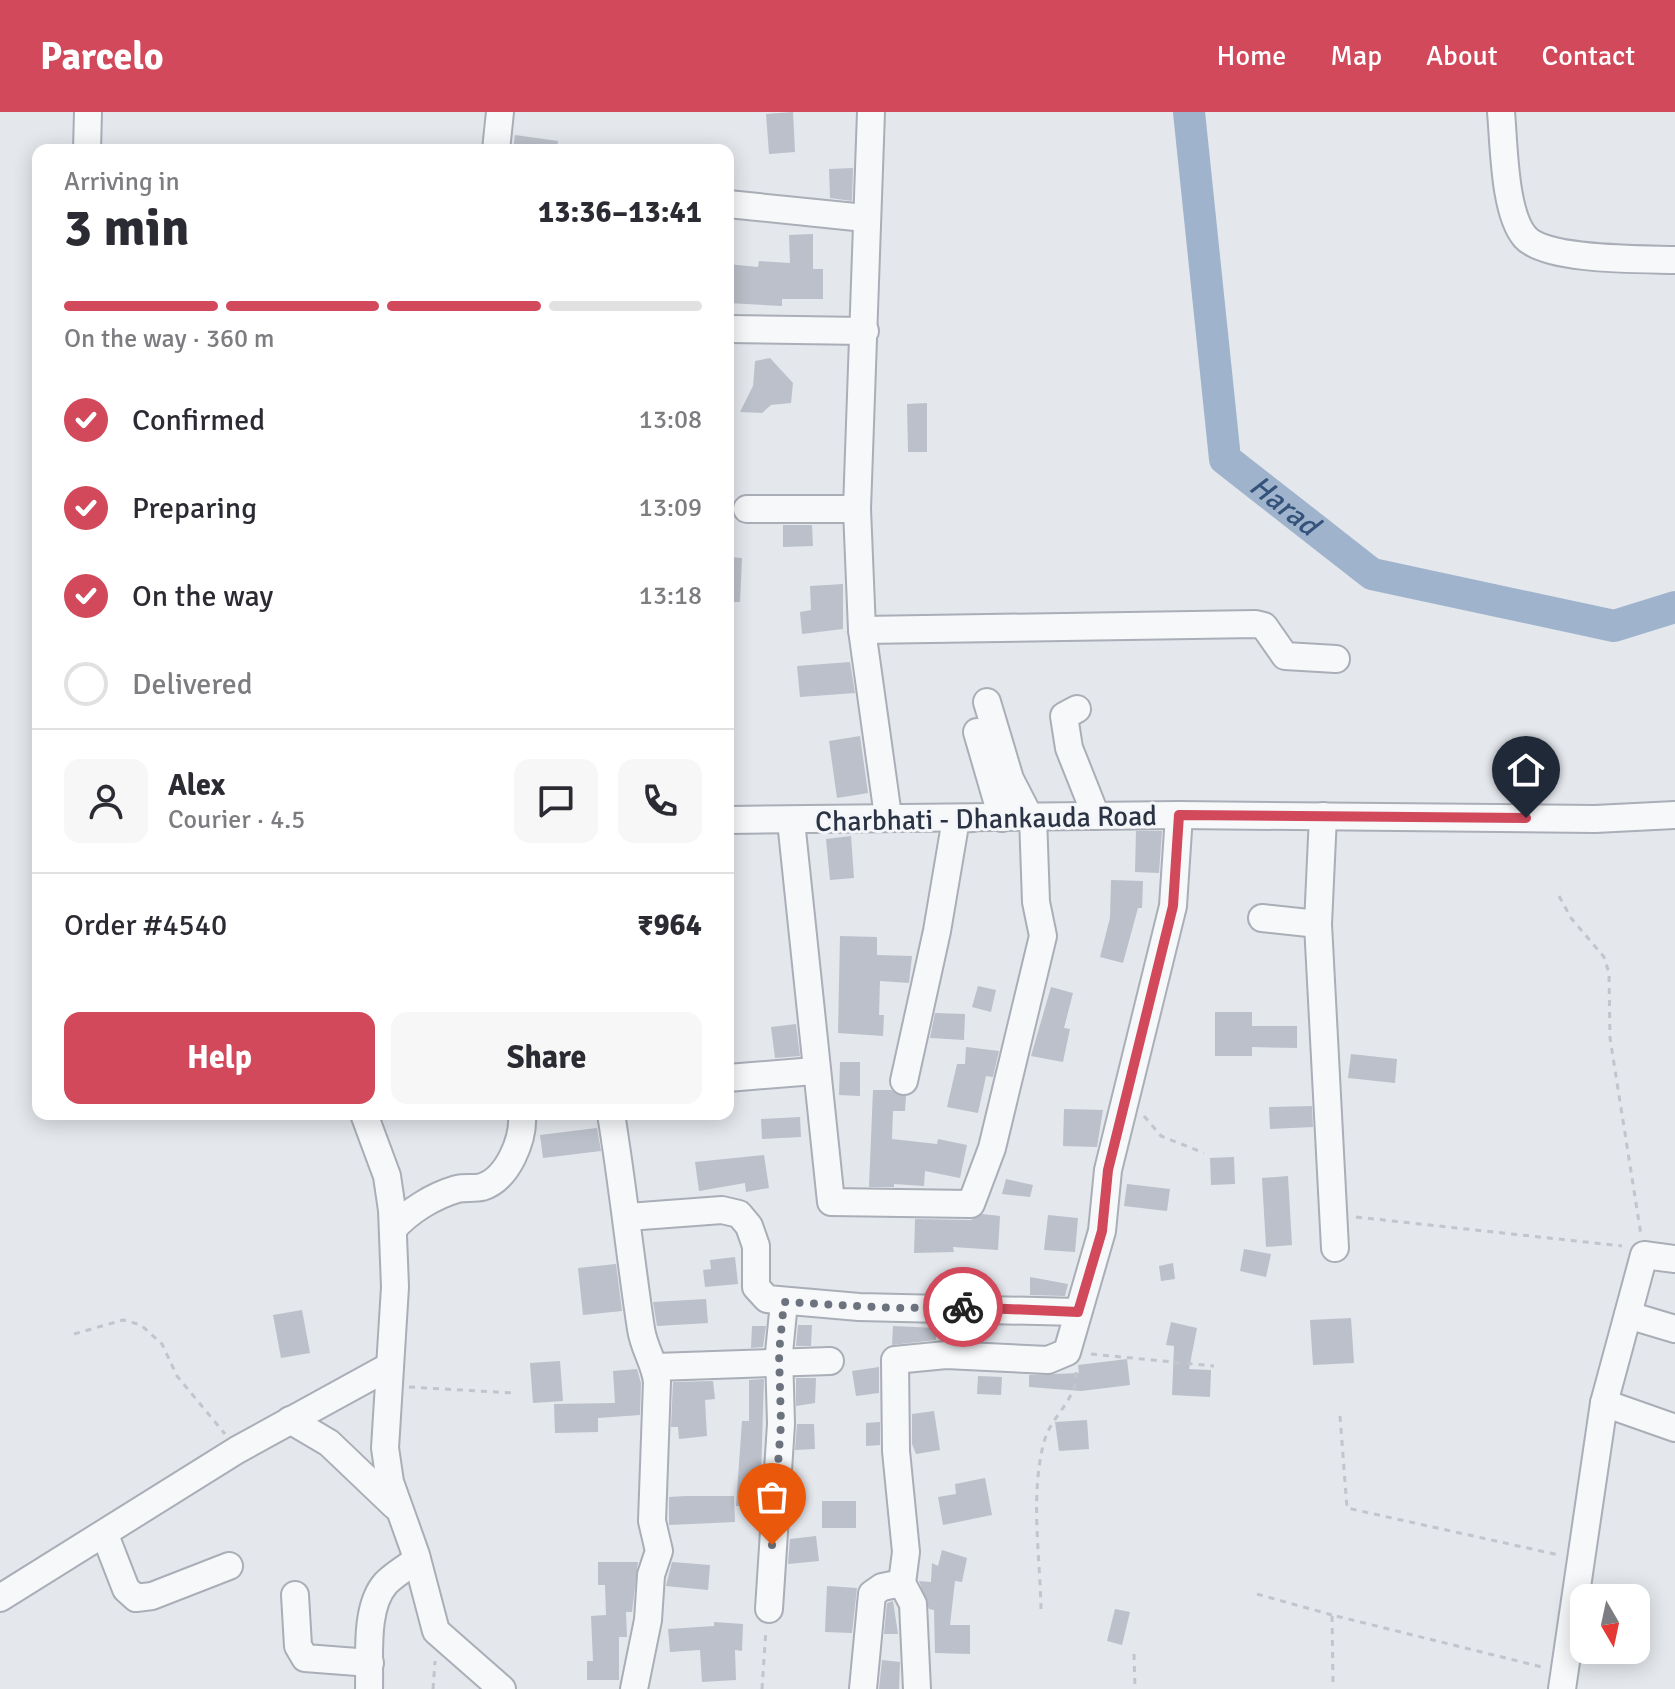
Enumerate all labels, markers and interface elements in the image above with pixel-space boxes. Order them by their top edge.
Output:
text: Parcelo [40,33,164,80]
text: Home [1217,39,1286,73]
text: Map [1330,39,1382,73]
text: About [1426,39,1498,73]
text: Contact [1542,39,1635,73]
text: Arriving in [64,166,180,198]
text: 13:36–13:41 [538,194,702,231]
text: 3 min [64,196,190,260]
text: On the way · 360 m [64,323,274,355]
icon: check [64,398,108,442]
text: Confirmed [132,402,265,439]
text: 13:08 [639,404,702,436]
water label: Harad [1242,467,1328,546]
icon: check [64,486,108,530]
text: Preparing [132,490,257,527]
text: 13:09 [639,492,702,524]
icon: check [64,574,108,618]
text: On the way [132,578,273,615]
text: 13:18 [639,580,702,612]
text: Delivered [132,666,253,703]
pin [1492,736,1560,818]
icon: home [1504,748,1548,792]
button: person [64,759,148,843]
button: chat [514,759,598,843]
button: phone [618,759,702,843]
text: Alex [168,767,225,804]
street label: Charbhati - Dhankauda Road [815,799,1157,839]
text: Courier · 4.5 [168,804,305,836]
text: Order #4540 [64,907,227,944]
text: ₹964 [637,907,702,944]
button: Help [64,1012,375,1104]
button: Share [391,1012,702,1104]
courier [923,1267,1003,1347]
icon: bike [941,1285,985,1329]
pin [738,1463,806,1545]
icon: bag [750,1475,794,1519]
north arrow [1570,1584,1650,1664]
map controls [1570,1584,1650,1664]

